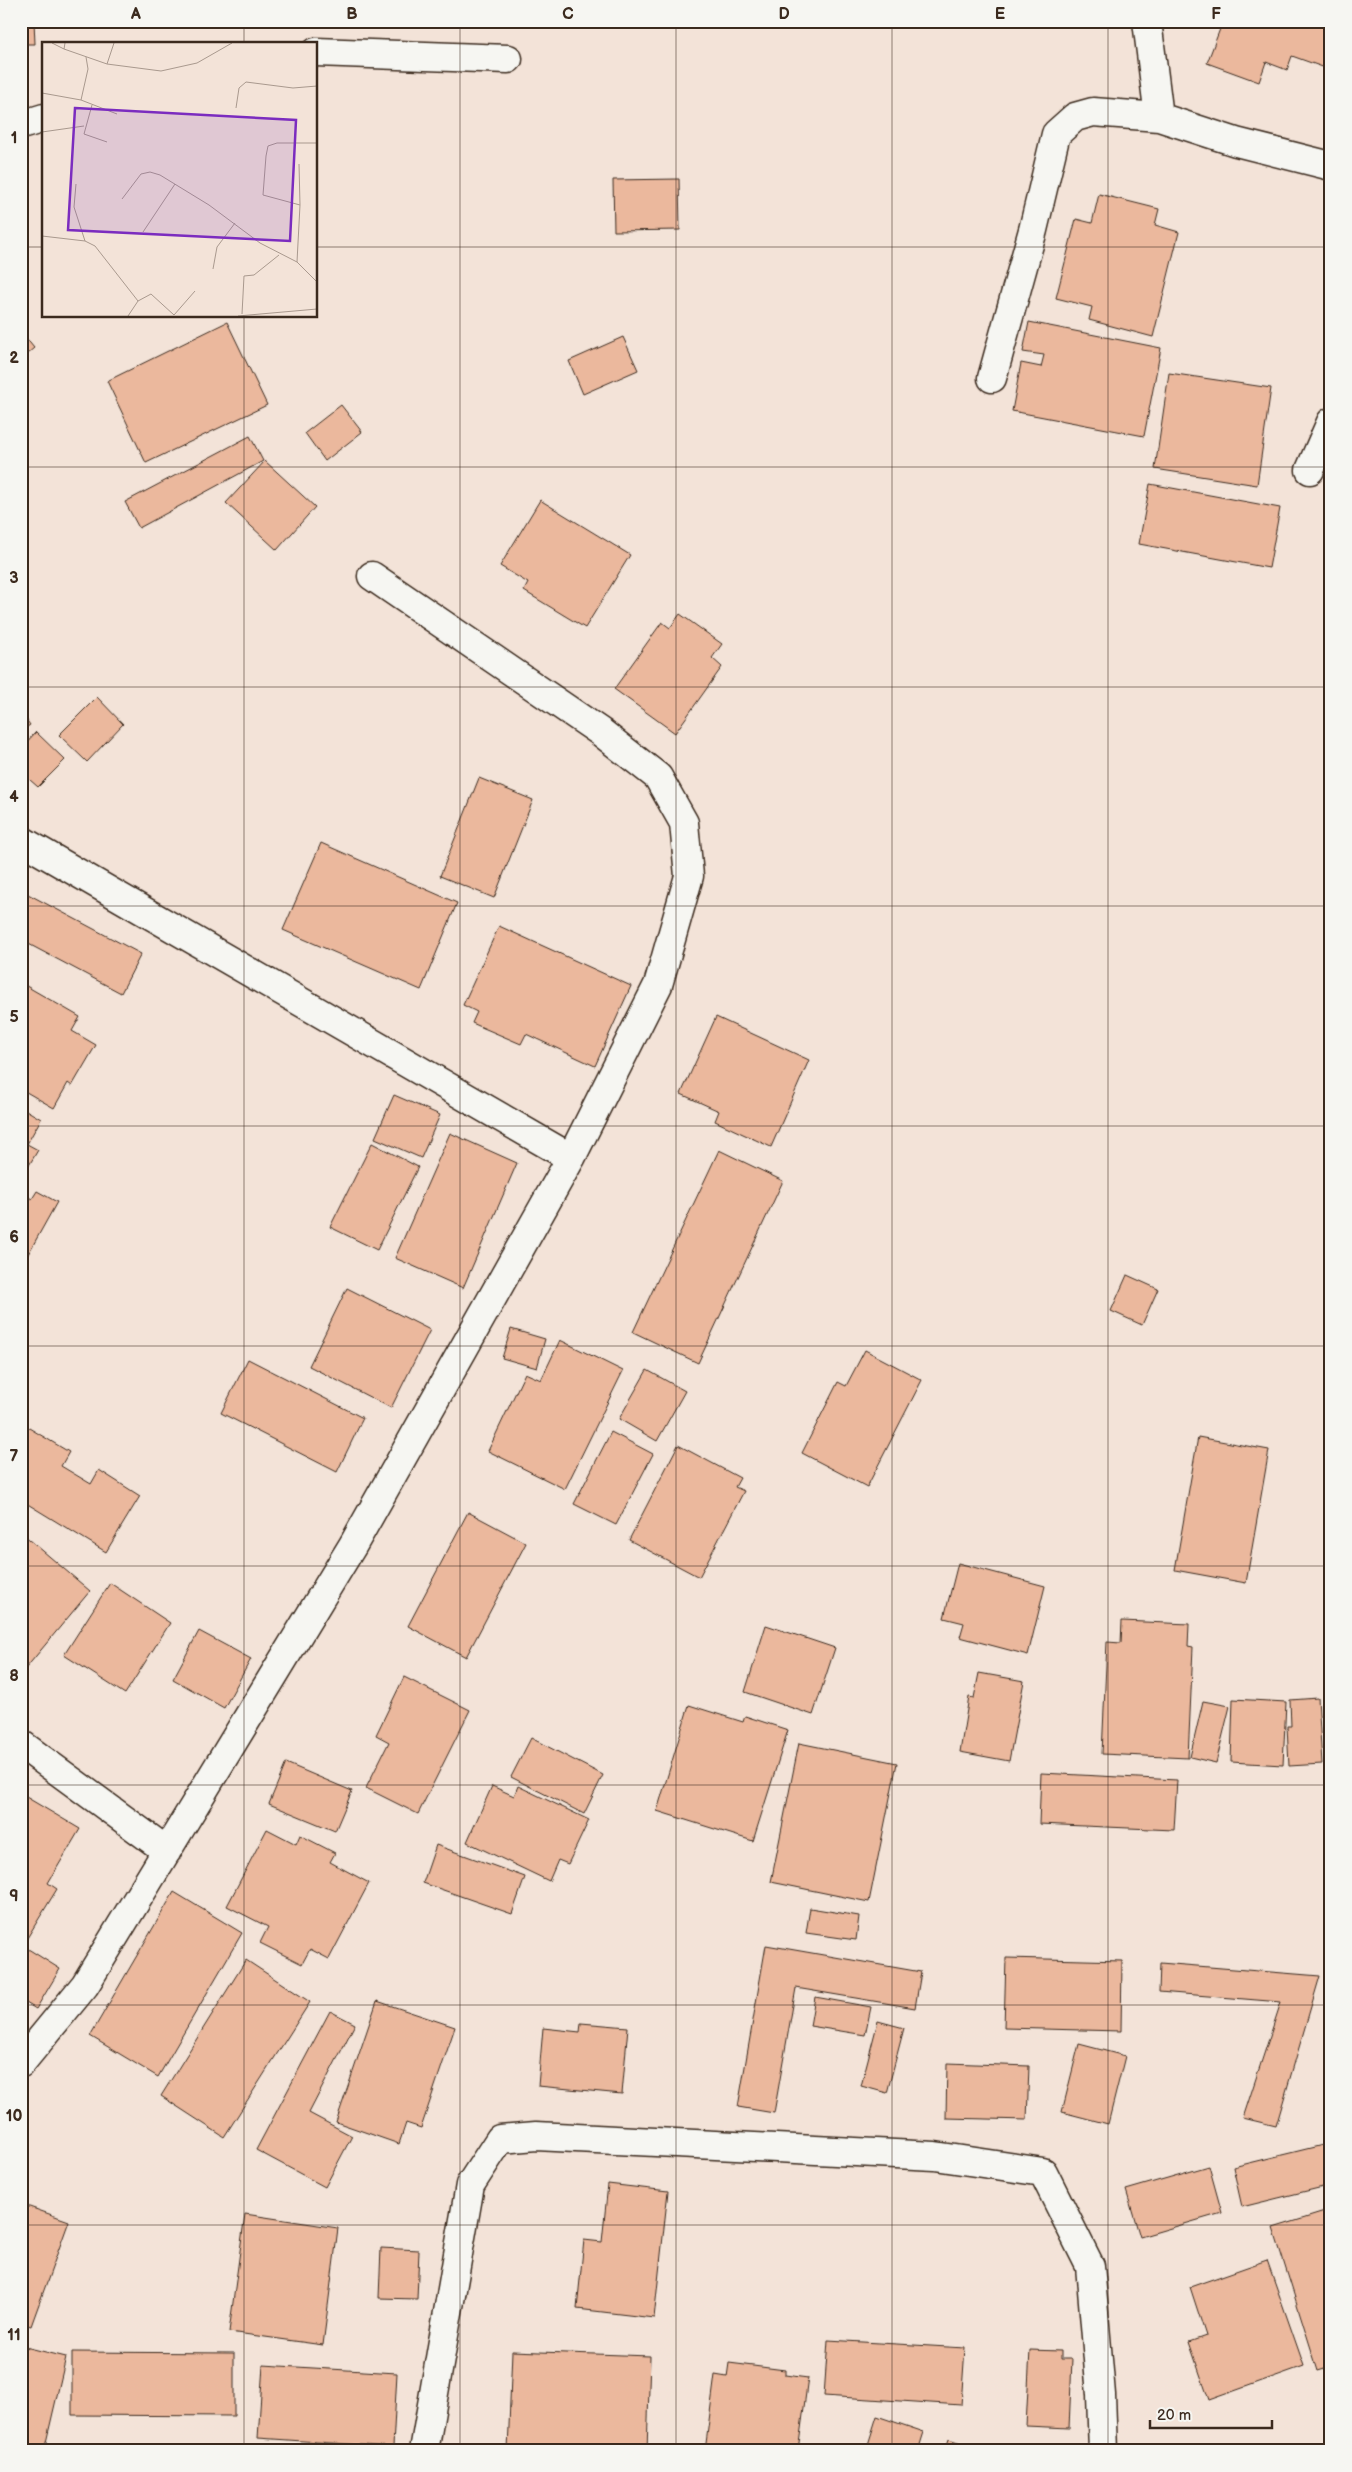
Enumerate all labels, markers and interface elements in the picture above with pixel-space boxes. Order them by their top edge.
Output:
text: A [130,5,141,24]
text: B [346,5,358,24]
text: C [562,5,574,24]
text: D [778,5,790,24]
text: E [995,5,1005,24]
text: F [1211,5,1221,24]
inset map [42,42,318,318]
text: 1 [11,129,17,148]
text: 2 [9,349,19,368]
text: 3 [9,569,19,588]
text: 4 [9,788,19,807]
text: 5 [9,1008,19,1027]
text: 6 [9,1228,19,1247]
text: 7 [10,1447,19,1466]
text: 8 [9,1667,19,1686]
text: 9 [9,1887,19,1906]
text: 10 [6,2107,22,2126]
text: 11 [7,2326,21,2345]
scale bar [1150,2397,1272,2429]
text: 20 m [1157,2406,1191,2425]

